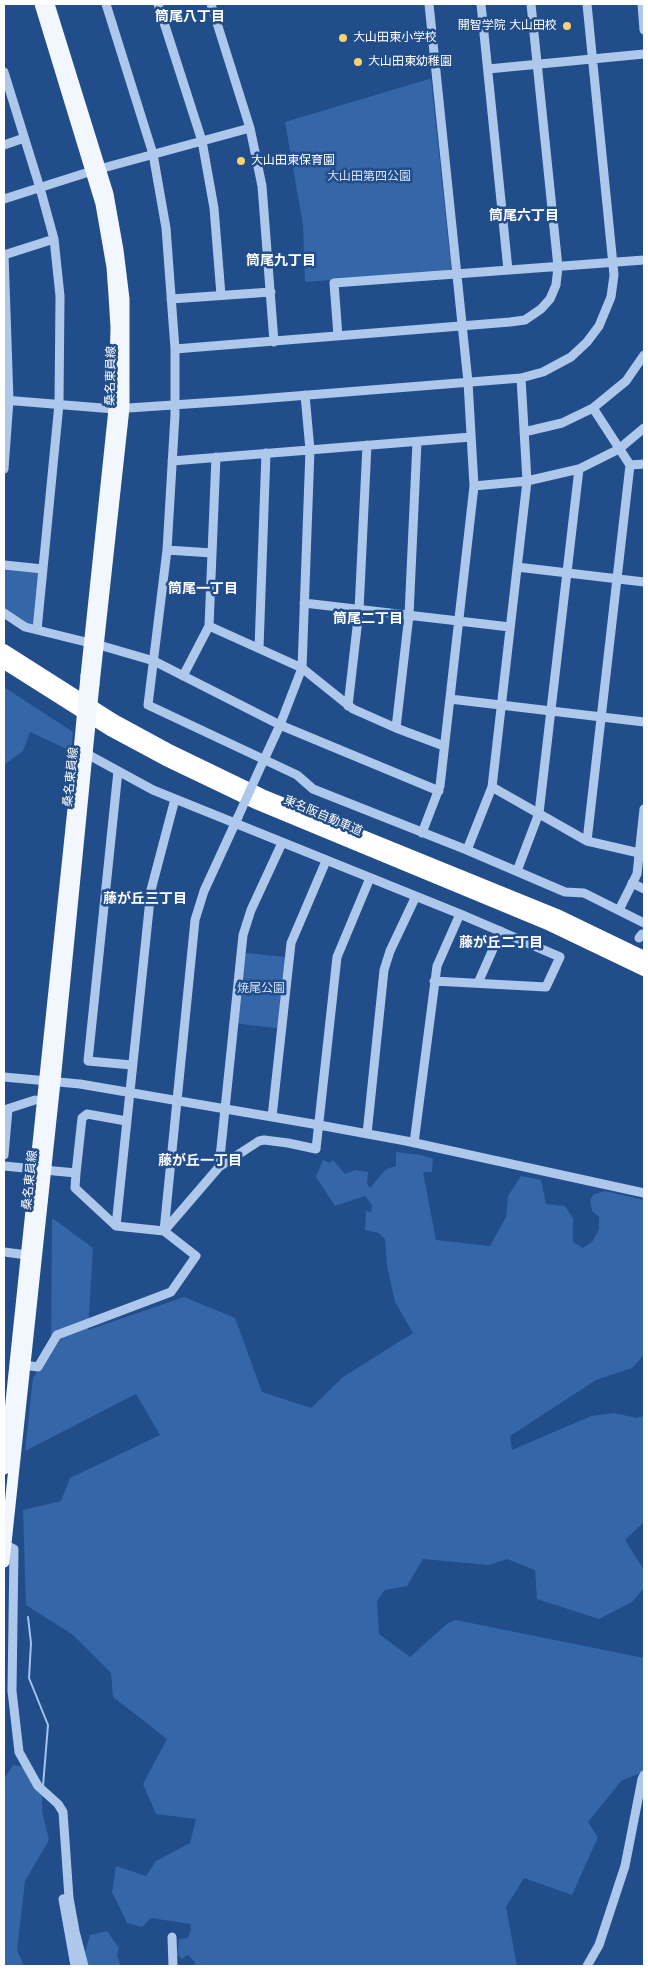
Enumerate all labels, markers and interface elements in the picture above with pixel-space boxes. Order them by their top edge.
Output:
district label: 筒尾八丁目 [155,9,225,25]
place label: 開智学院 大山田校 [458,19,557,33]
marker: 開智学院 大山田校 [561,20,573,32]
place label: 大山田東小学校 [353,31,437,45]
marker: 大山田東小学校 [337,32,349,44]
place label: 大山田東幼稚園 [368,55,452,69]
marker: 大山田東幼稚園 [352,56,364,68]
place label: 大山田東保育園 [251,154,335,168]
marker: 大山田東保育園 [235,155,247,167]
park label: 大山田第四公園 [327,170,411,184]
district label: 筒尾六丁目 [489,208,559,224]
district label: 筒尾九丁目 [246,253,316,269]
street label: 桑名東員線 [103,346,119,406]
district label: 筒尾一丁目 [168,581,238,597]
district label: 筒尾二丁目 [333,611,403,627]
street label: 桑名東員線 [61,746,81,808]
street label: 東名阪自動車道 [282,793,364,839]
district label: 藤が丘三丁目 [103,891,187,907]
district label: 藤が丘二丁目 [459,935,543,951]
park label: 焼尾公園 [237,982,285,996]
street label: 桑名東員線 [20,1149,40,1211]
district label: 藤が丘一丁目 [158,1153,242,1169]

